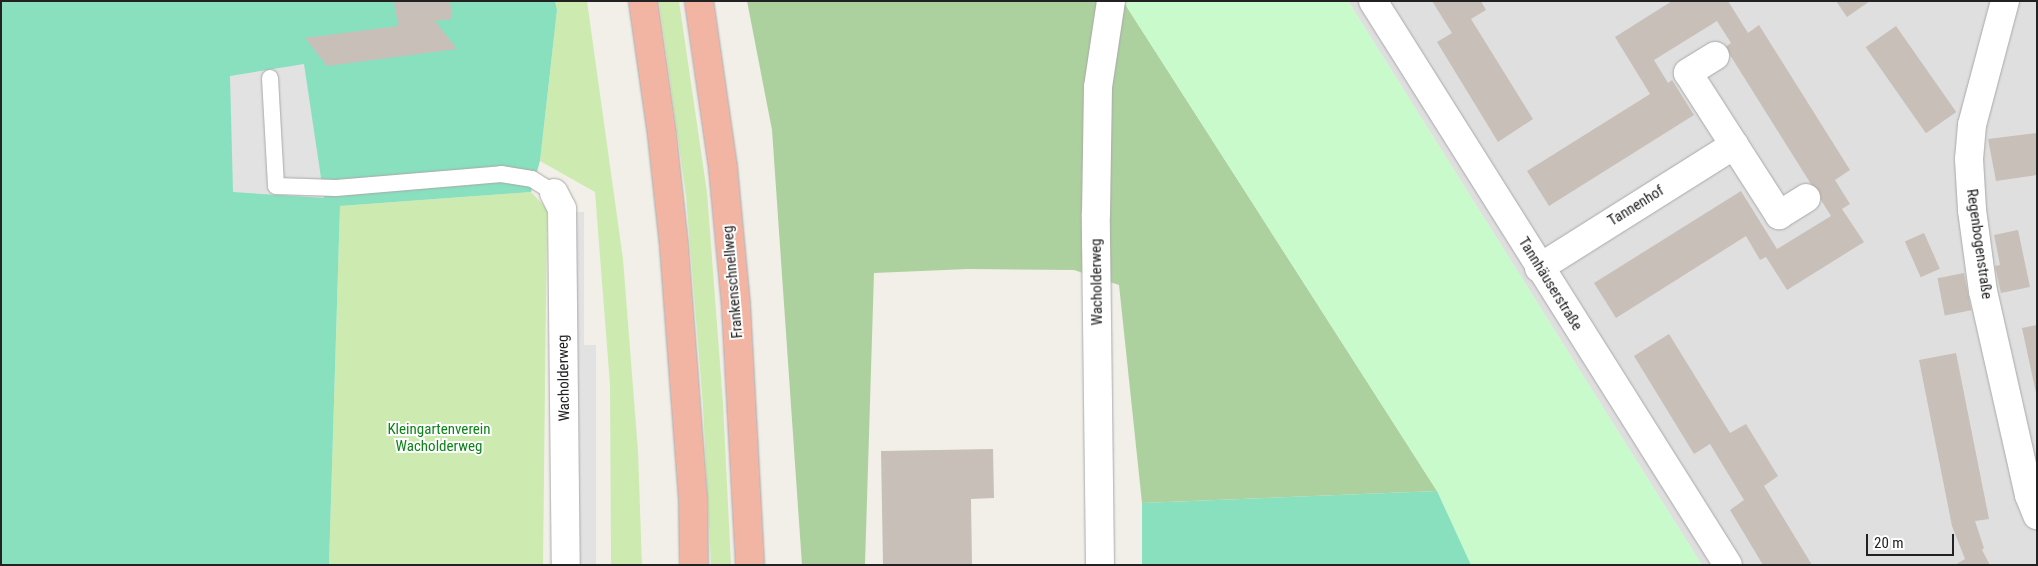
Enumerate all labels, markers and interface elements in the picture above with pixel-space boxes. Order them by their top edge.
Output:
street label: Tannenhof [1605,182,1667,230]
street label: Regenbogenstraße [1962,188,1996,300]
street label: Frankenschnellweg [719,225,747,339]
street label: Tannhäuserstraße [1514,234,1586,334]
street label: Wacholderweg [1087,238,1107,326]
street label: Wacholderweg [554,334,574,422]
park label: Kleingartenverein Wacholderweg [387,420,491,455]
scale bar [1868,524,1956,556]
text: 20 m [1874,534,1904,552]

